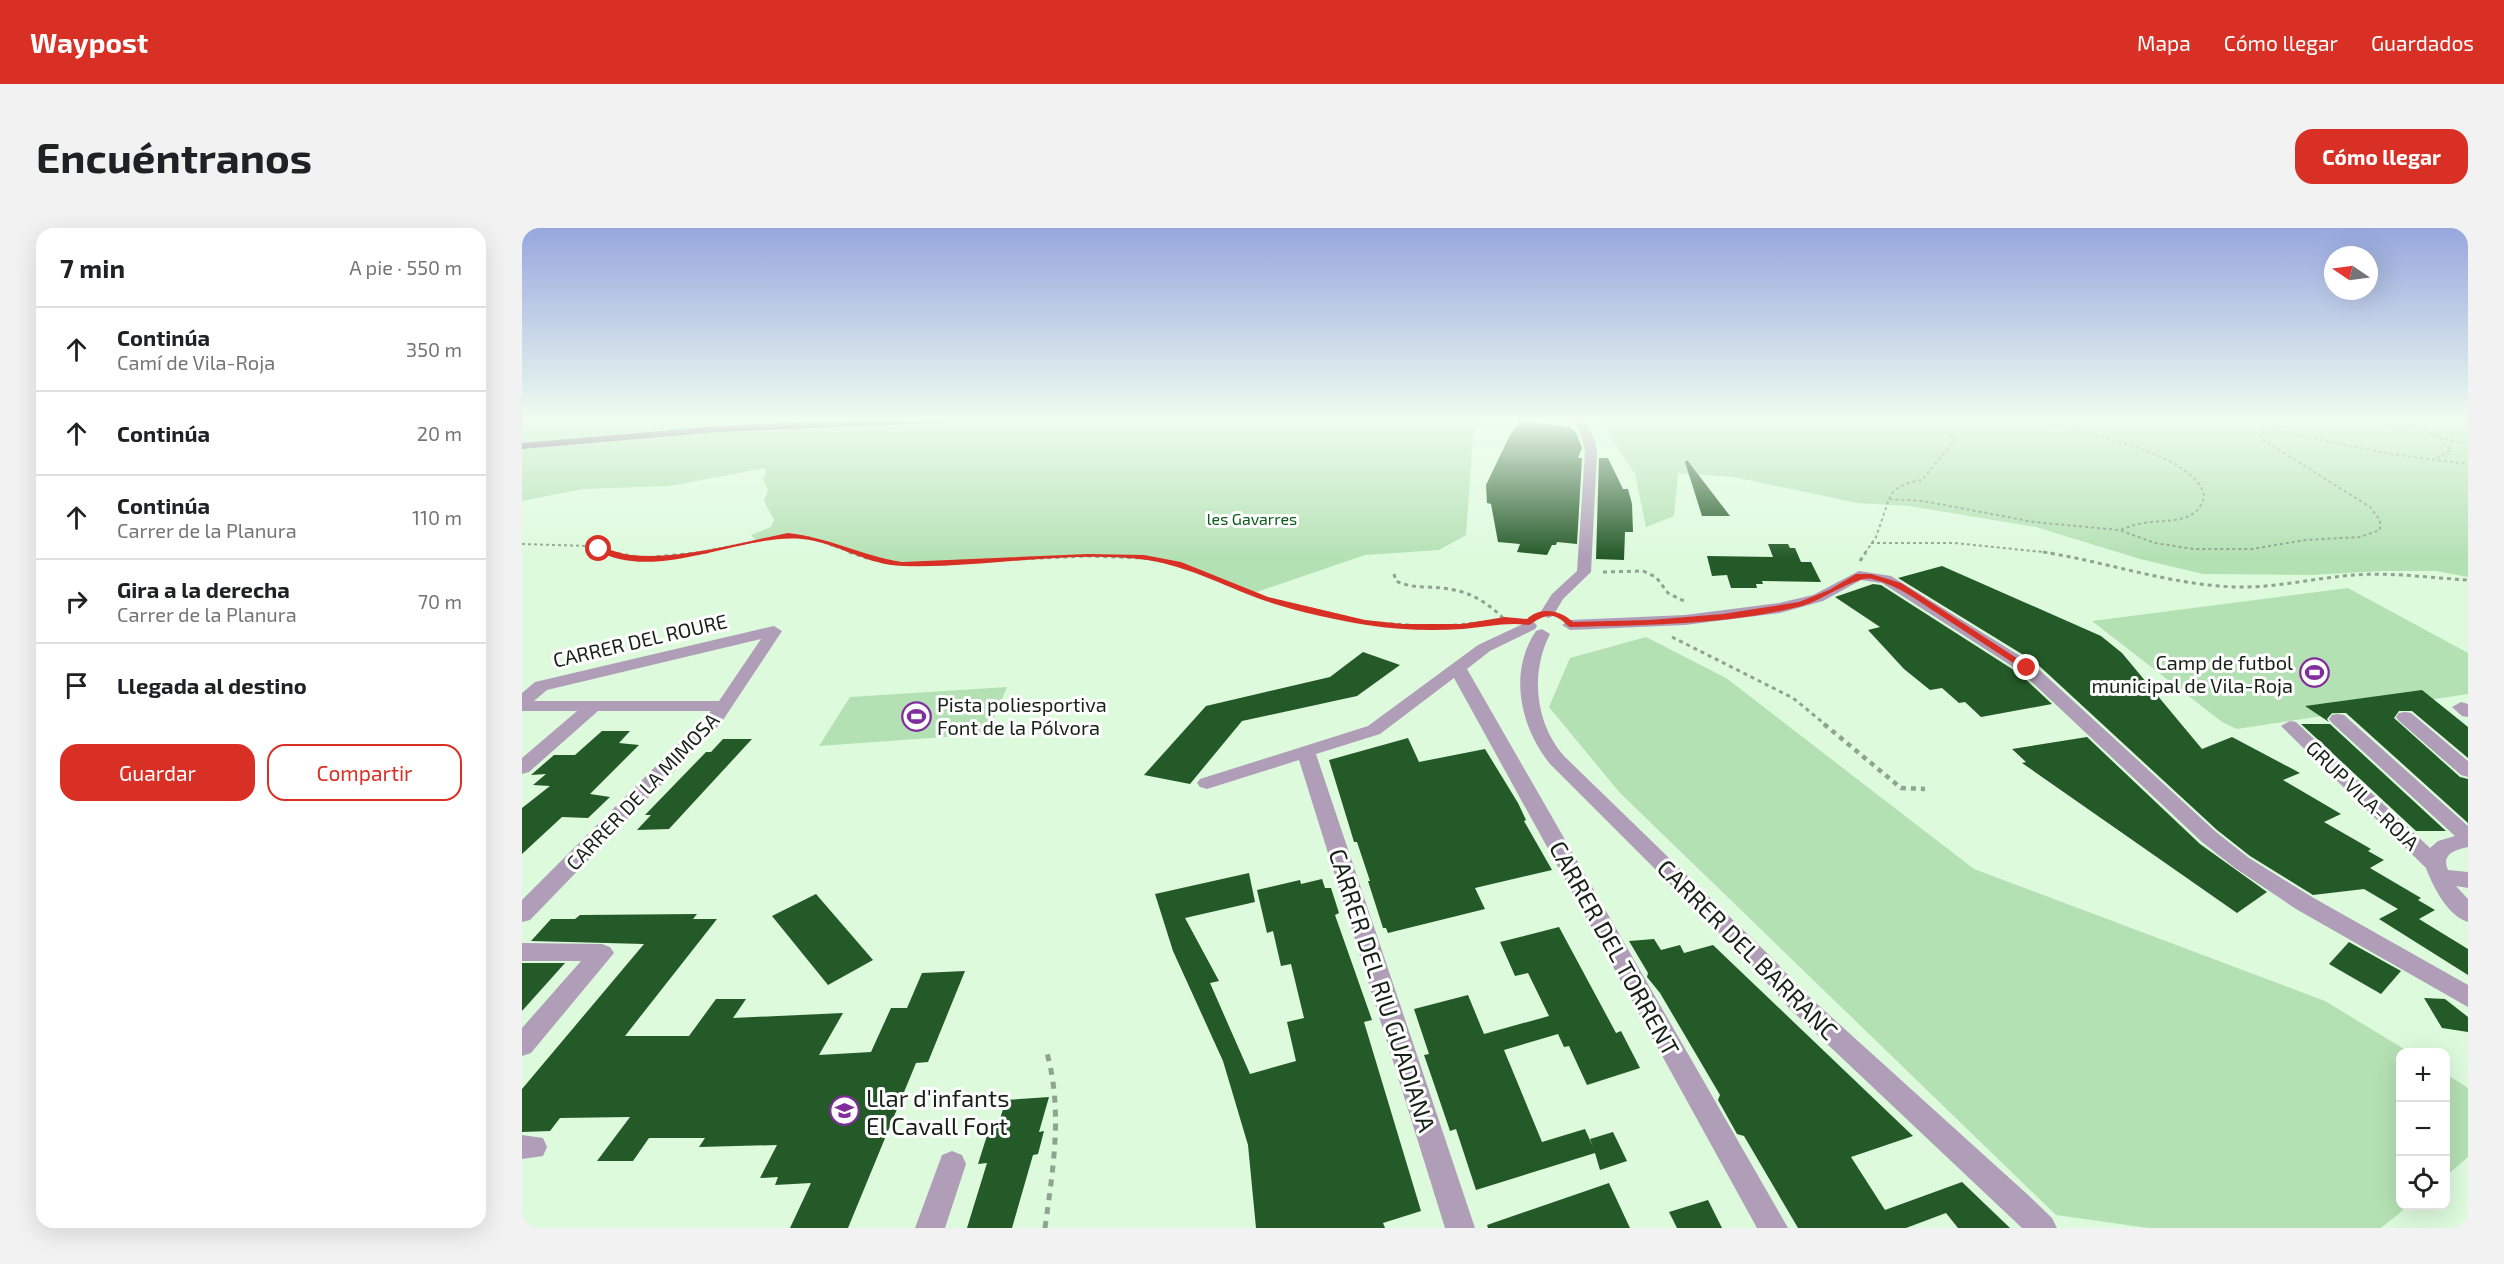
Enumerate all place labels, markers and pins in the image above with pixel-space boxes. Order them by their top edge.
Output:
place label: Camp de futbol municipal de Vila-Roja [2091,650,2293,697]
sports icon: Camp de futbol municipal de Vila-Roja [2298,657,2330,689]
place label: Pista poliesportiva Font de la Pólvora [937,692,1107,739]
sports icon: Pista poliesportiva Font de la Pólvora [900,700,932,732]
place label: Llar d'infants El Cavall Fort [866,1083,1009,1140]
school or university icon: Llar d'infants El Cavall Fort [829,1095,861,1127]

